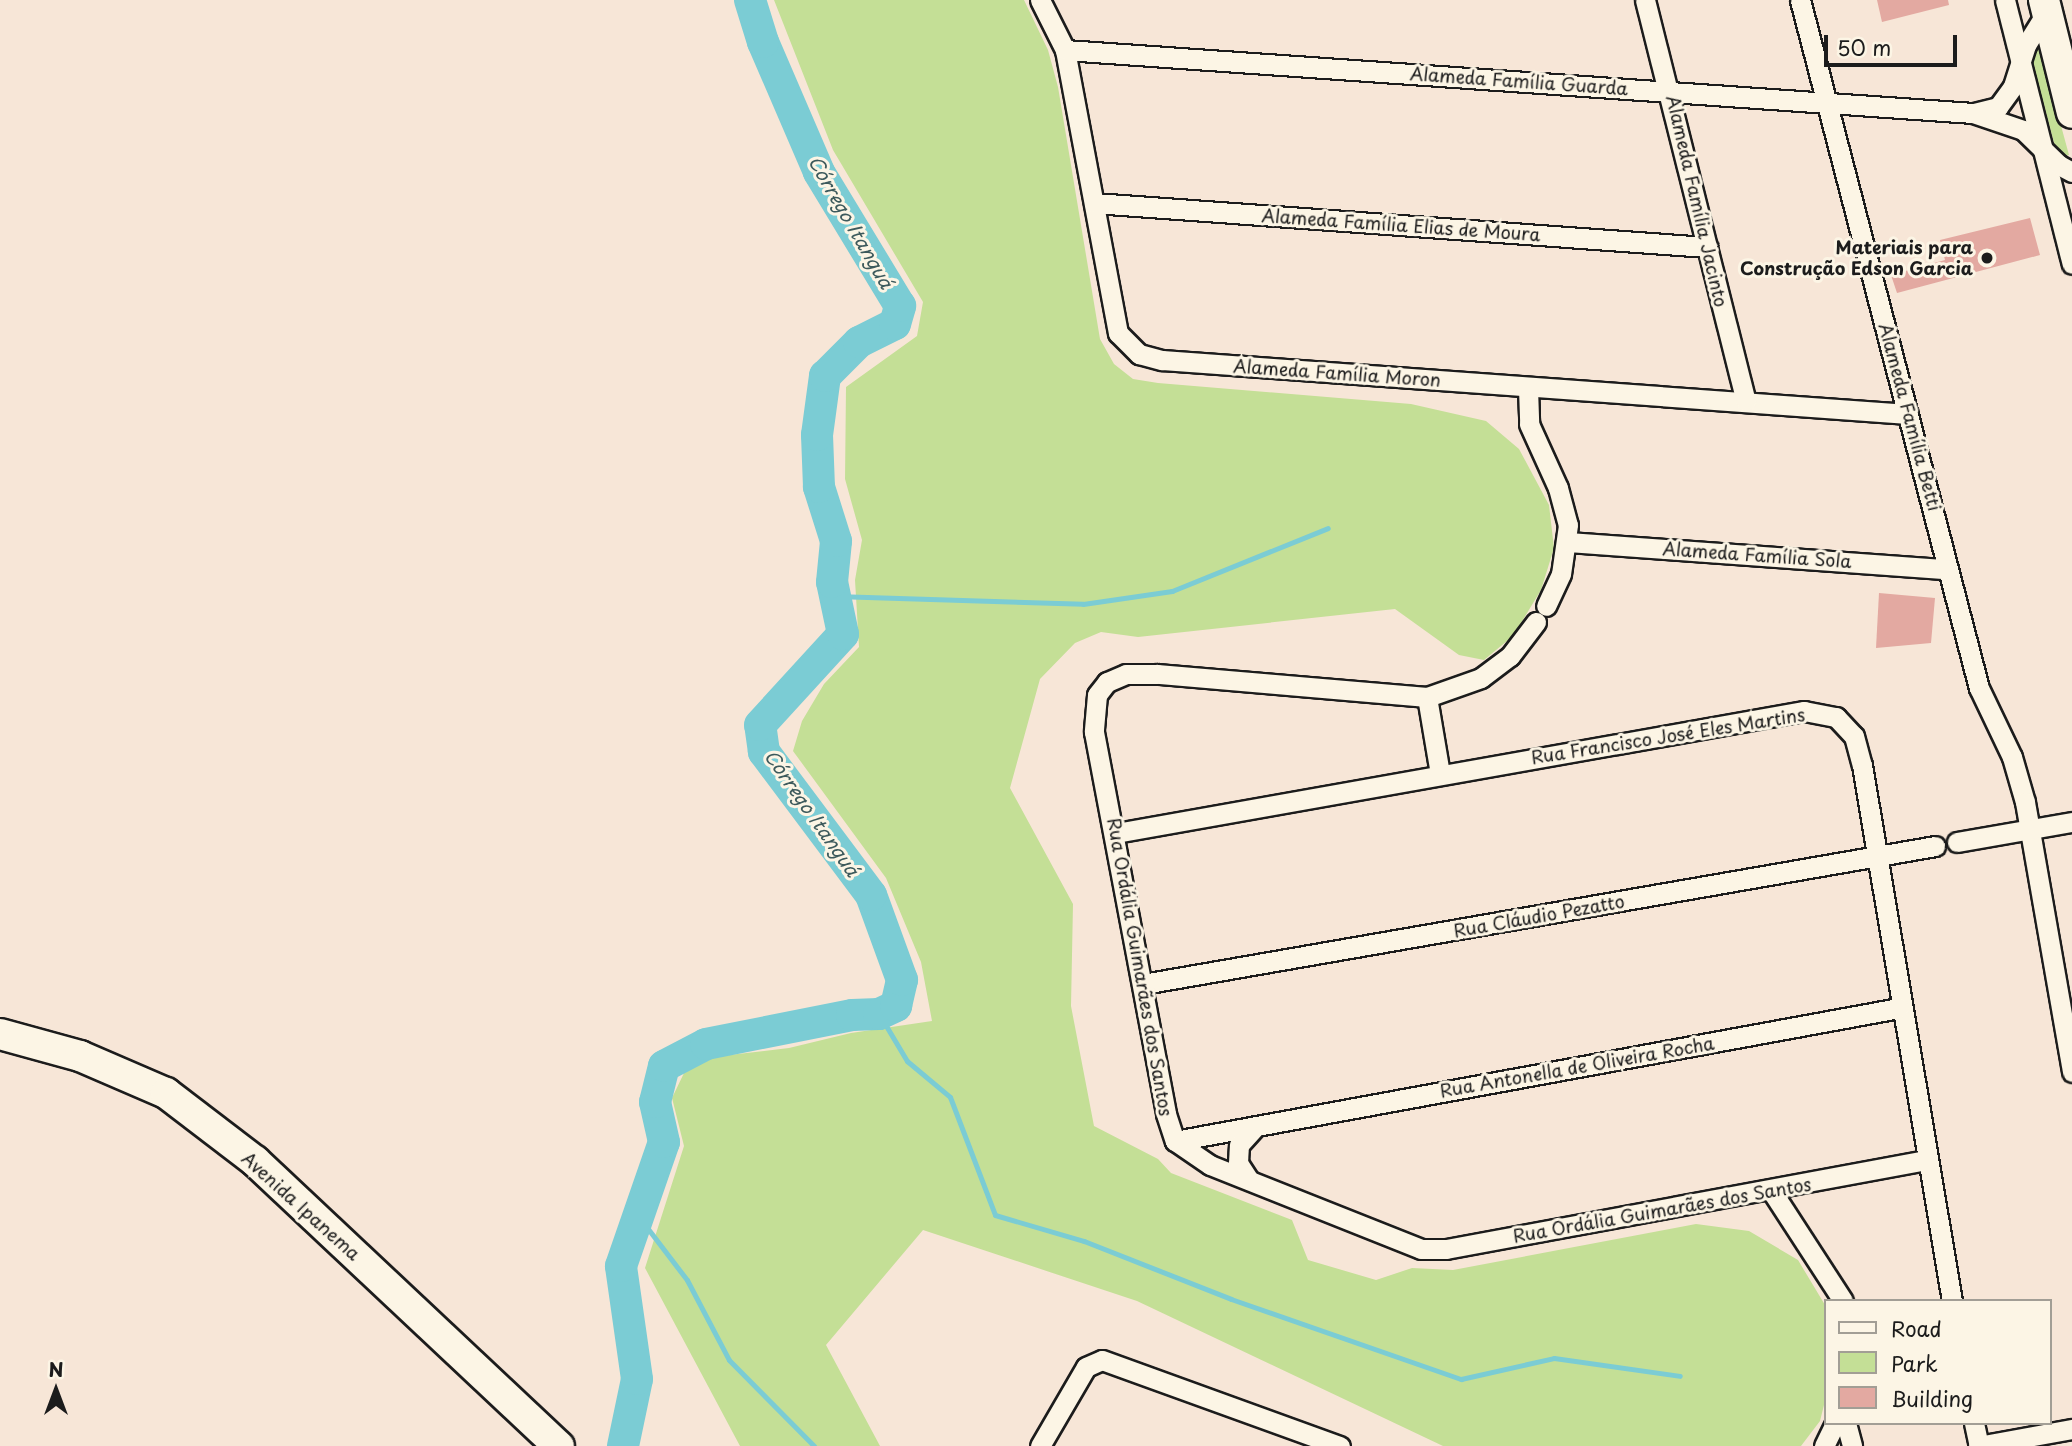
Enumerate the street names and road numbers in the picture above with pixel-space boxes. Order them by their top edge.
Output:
street label: Alameda Família Guarda [1410,63,1628,99]
street label: Alameda Família Jacinto [1662,94,1732,308]
street label: Alameda Família Elias de Moura [1261,204,1541,246]
street label: Alameda Família Betti [1875,321,1945,513]
street label: Alameda Família Moron [1233,355,1441,391]
street label: Alameda Família Sola [1662,538,1852,572]
street label: Rua Francisco José Eles Martins [1528,703,1808,769]
street label: Rua Ordália Guimarães dos Santos [1103,816,1177,1118]
street label: Rua Cláudio Pezatto [1451,890,1627,942]
street label: Rua Antonella de Oliveira Rocha [1436,1032,1718,1102]
street label: Avenida Ipanema [238,1148,364,1264]
street label: Rua Ordália Guimarães dos Santos [1511,1173,1813,1247]

